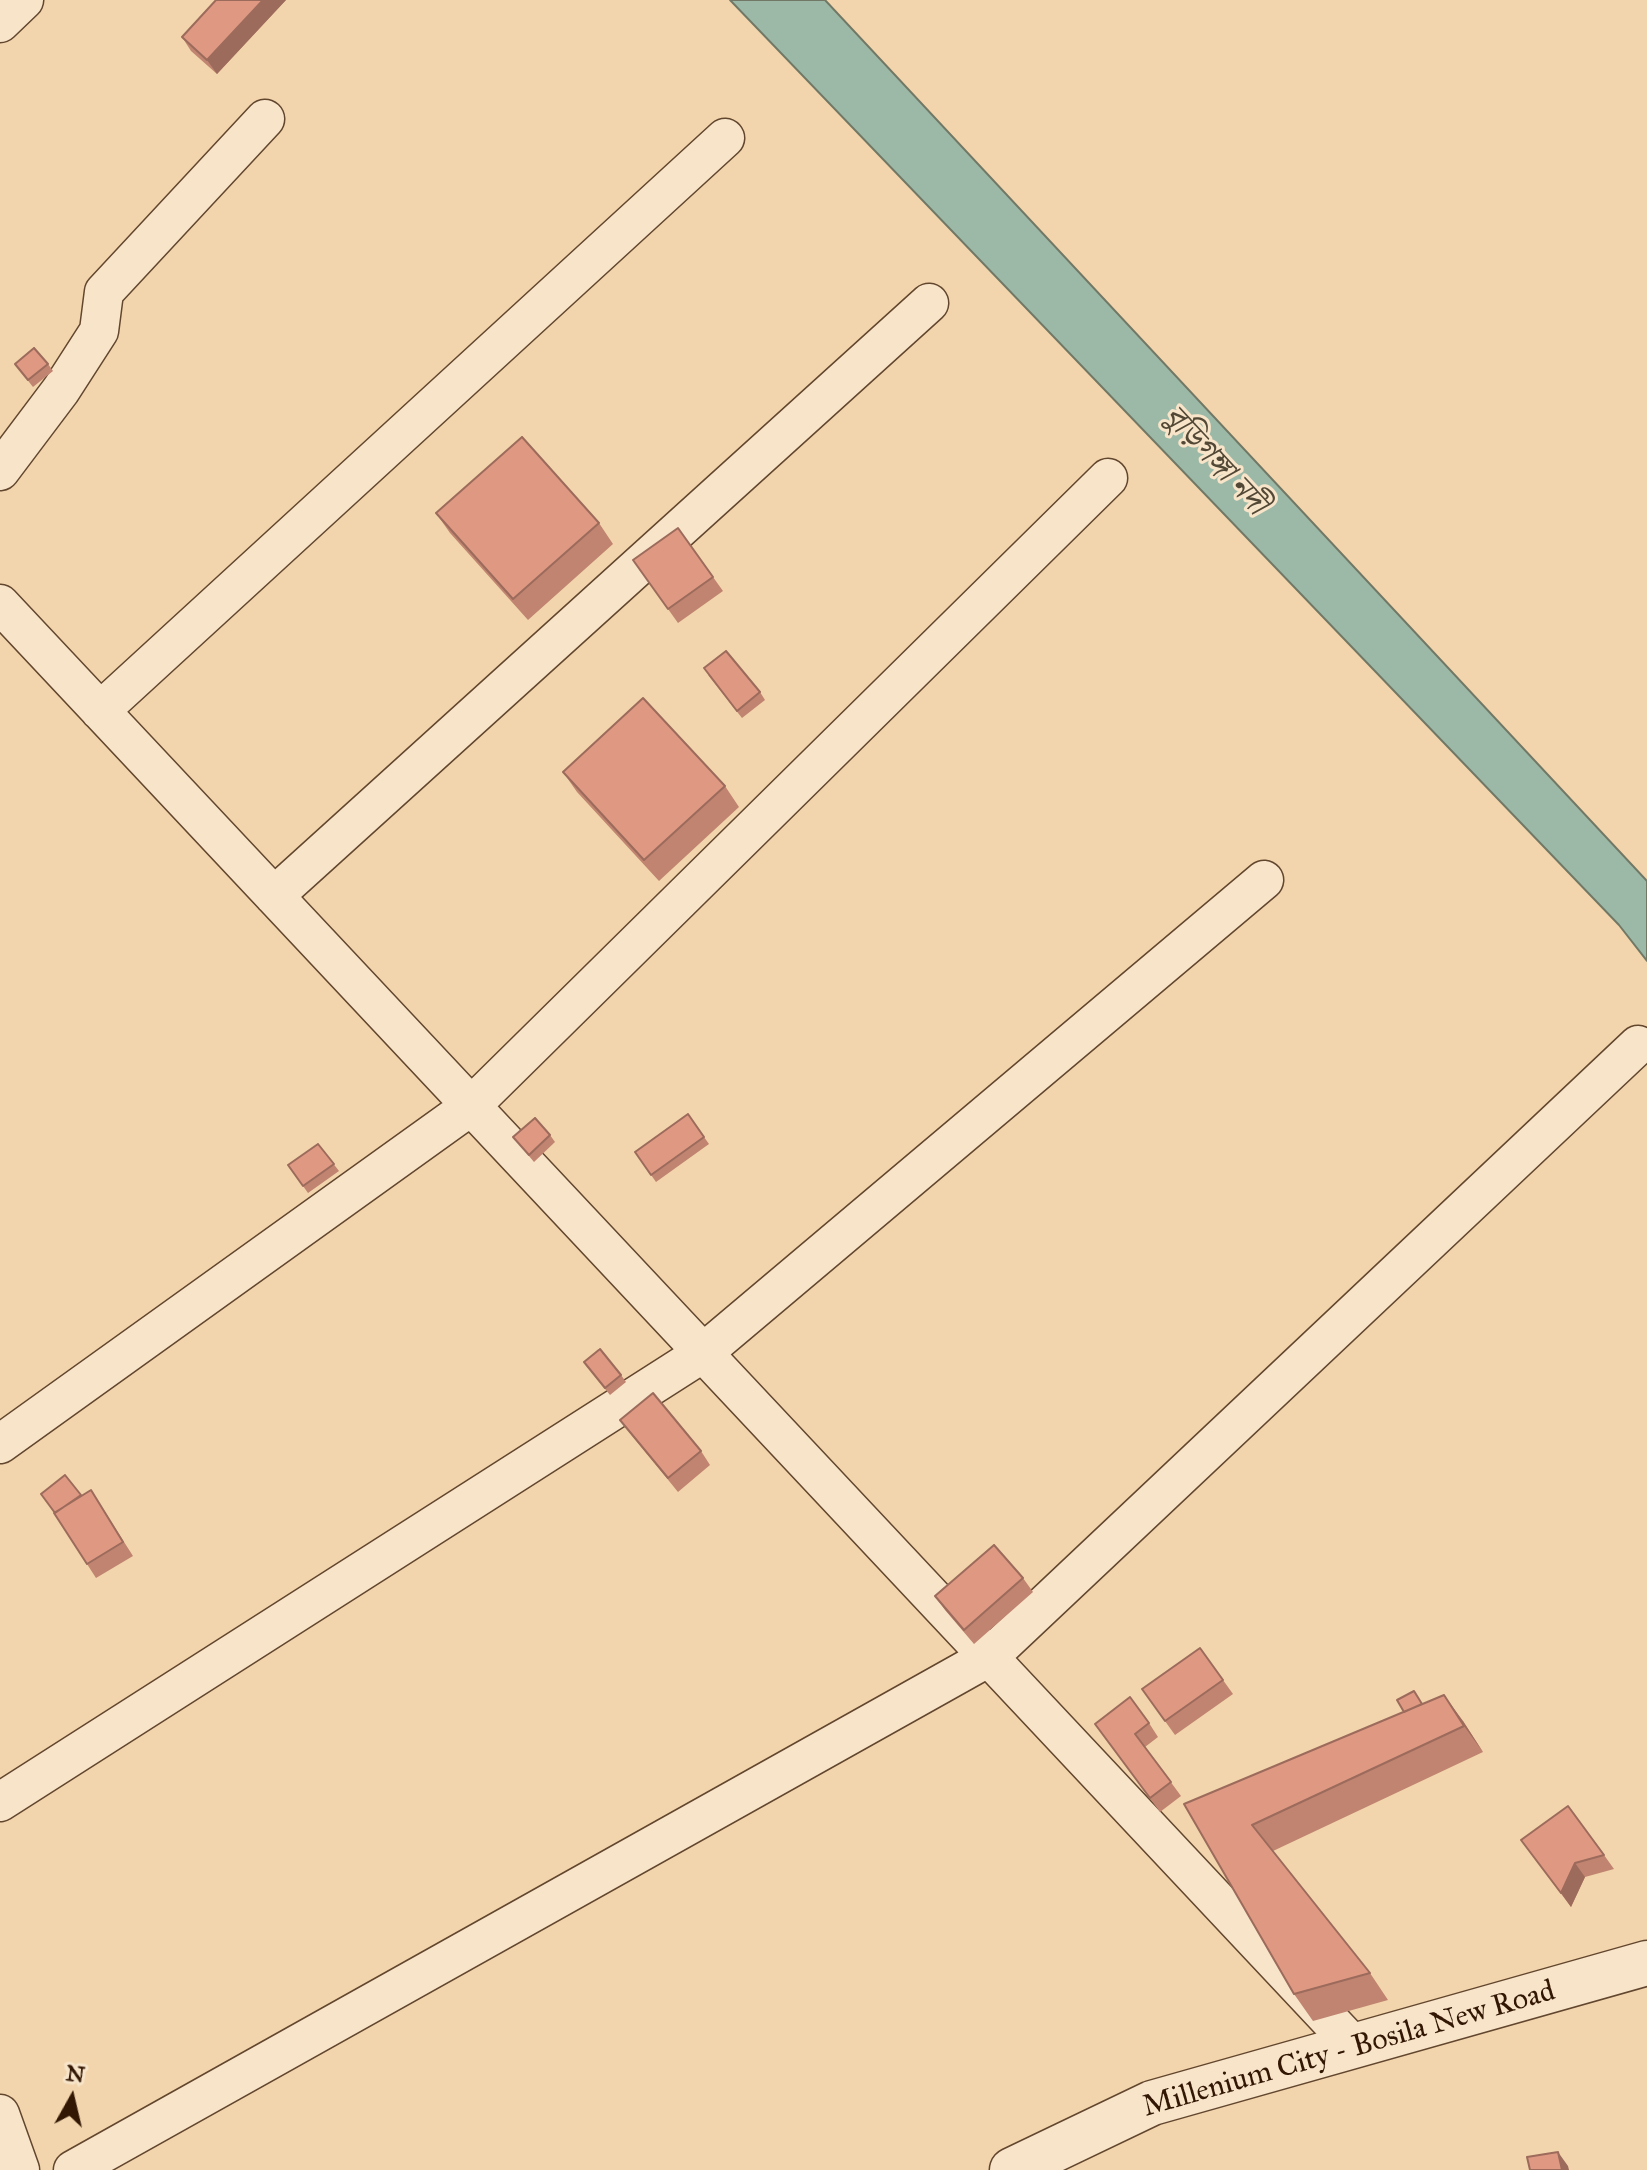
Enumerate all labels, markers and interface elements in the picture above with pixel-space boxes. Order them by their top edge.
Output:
water label: বুড়িগঙ্গা নদী [1154,399,1274,523]
street label: Millenium City - Bosila New Road [1139,1974,1559,2126]
north arrow [32,2058,112,2138]
text: N [64,2059,87,2088]

